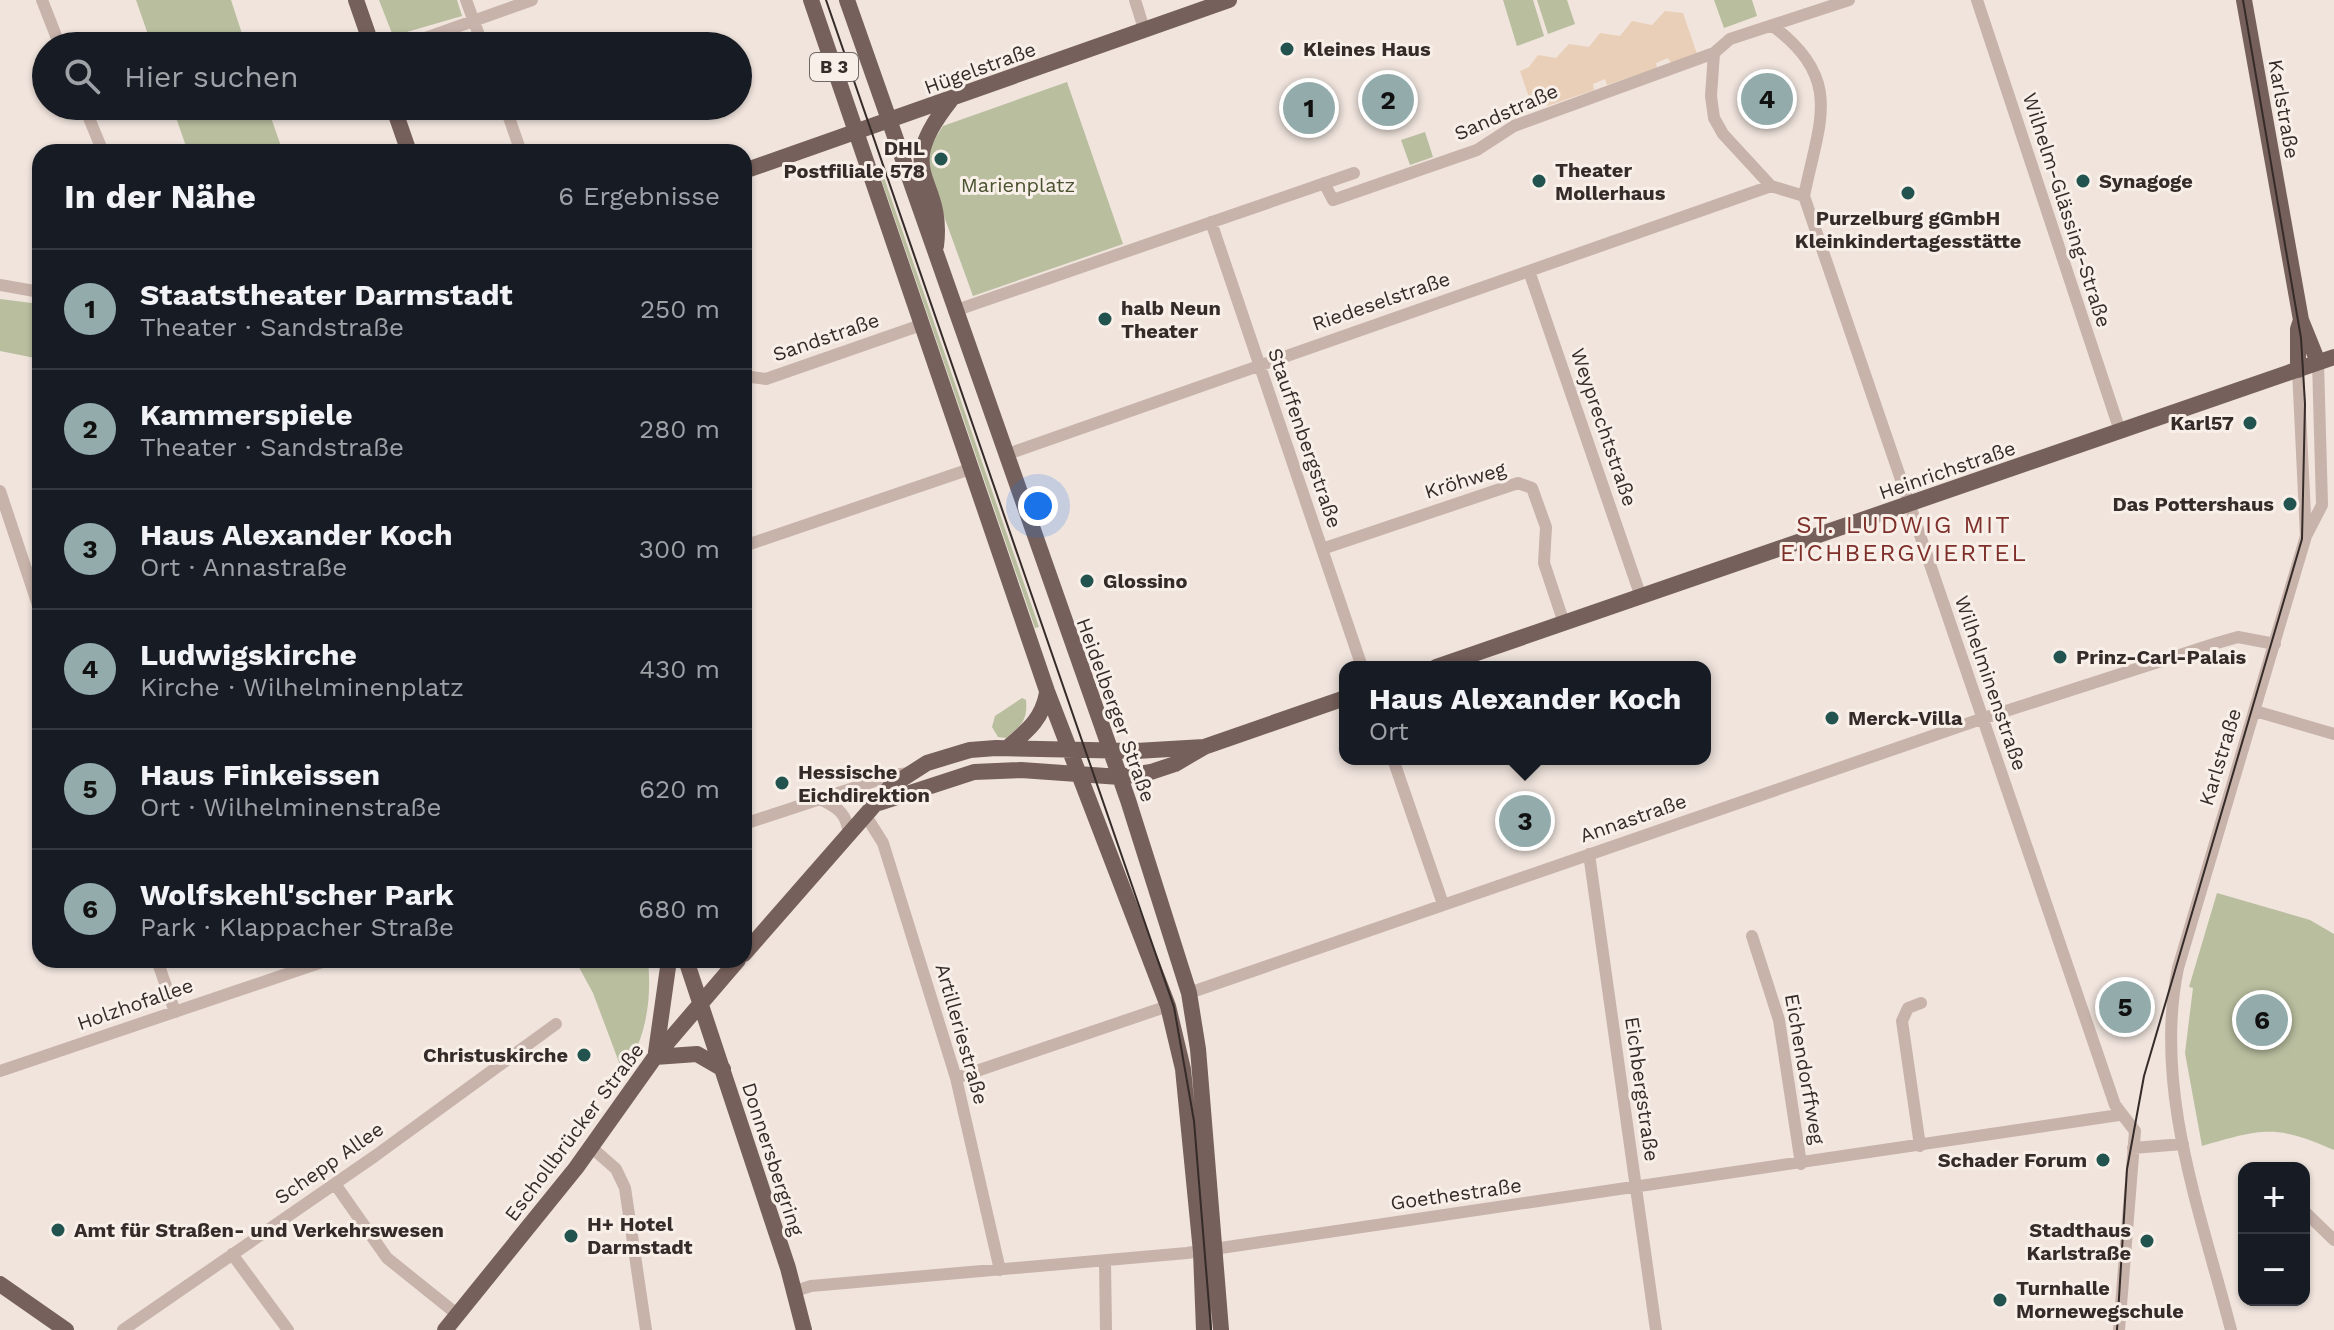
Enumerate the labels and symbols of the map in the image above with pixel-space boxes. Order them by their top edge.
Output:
street label: Hügelstraße [921,37,1039,99]
place label: Kleines Haus [1303,37,1431,61]
marker: Kleines Haus [1278,40,1296,58]
road number: B 3 [810,53,858,81]
street label: Karlstraße [2263,57,2305,161]
pin: 4 [1741,69,1793,129]
pin: 2 [1362,70,1414,130]
pin: 1 [1283,78,1335,138]
street label: Sandstraße [1450,78,1562,146]
street label: Wilhelm-Glässing-Straße [2018,90,2116,330]
place label: DHL Postfiliale 578 [783,136,925,183]
marker: DHL Postfiliale 578 [932,150,950,168]
place label: Theater Mollerhaus [1555,158,1666,205]
place label: Synagoge [2099,169,2193,193]
marker: Theater Mollerhaus [1530,172,1548,190]
marker: Synagoge [2074,172,2092,190]
park label: Marienplatz [961,173,1075,197]
marker: Purzelburg gGmbH Kleinkindertagesstätte [1899,184,1917,202]
place label: Purzelburg gGmbH Kleinkindertagesstätte [1795,206,2021,253]
street label: Riedeselstraße [1309,266,1453,336]
place label: halb Neun Theater [1121,296,1221,343]
street label: Sandstraße [770,308,882,366]
marker: halb Neun Theater [1096,310,1114,328]
street label: Stauffenbergstraße [1263,345,1347,531]
street label: Weyprechtstraße [1566,345,1642,509]
place label: Karl57 [2170,411,2234,435]
marker: Karl57 [2241,414,2259,432]
street label: Heinrichstraße [1876,435,2018,505]
street label: Kröhweg [1421,456,1509,504]
your location [1018,486,1058,526]
place label: Das Pottershaus [2112,492,2274,516]
marker: Das Pottershaus [2281,495,2299,513]
district label: ST. LUDWIG MIT EICHBERGVIERTEL [1780,511,2028,567]
place label: Glossino [1103,569,1188,593]
marker: Glossino [1078,572,1096,590]
street label: Wilhelminenstraße [1950,592,2032,774]
street label: Heidelberger Straße [1071,615,1161,805]
place label: Prinz-Carl-Palais [2076,645,2247,669]
marker: Prinz-Carl-Palais [2051,648,2069,666]
street label: Karlstraße [2194,705,2246,809]
place label: Merck-Villa [1848,706,1963,730]
marker: Merck-Villa [1823,709,1841,727]
place label: Hessische Eichdirektion [798,760,930,807]
marker: Hessische Eichdirektion [773,774,791,792]
street label: Annastraße [1576,789,1690,847]
pin: 3 [1499,791,1551,851]
street label: Artilleriestraße [930,961,994,1107]
street label: Holzhofallee [74,973,196,1035]
pin: 5 [2099,977,2151,1037]
pin: 6 [2236,990,2288,1050]
street label: Eichendorffweg [1780,992,1830,1147]
street label: Eichbergstraße [1620,1015,1664,1163]
street label: Eschollbrücker Straße [499,1038,649,1226]
place label: Christuskirche [423,1043,568,1067]
marker: Christuskirche [575,1046,593,1064]
street label: Donnersbergring [737,1079,809,1239]
street label: Schepp Allee [270,1117,388,1209]
place label: Schader Forum [1938,1148,2087,1172]
marker: Schader Forum [2094,1151,2112,1169]
street label: Goethestraße [1389,1173,1523,1215]
place label: H+ Hotel Darmstadt [587,1212,693,1259]
place label: Amt für Straßen- und Verkehrswesen [74,1218,444,1242]
place label: Stadthaus Karlstraße [2027,1218,2131,1265]
marker: Amt für Straßen- und Verkehrswesen [49,1221,67,1239]
marker: H+ Hotel Darmstadt [562,1227,580,1245]
marker: Stadthaus Karlstraße [2138,1232,2156,1250]
place label: Turnhalle Mornewegschule [2016,1276,2184,1323]
marker: Turnhalle Mornewegschule [1991,1291,2009,1309]

